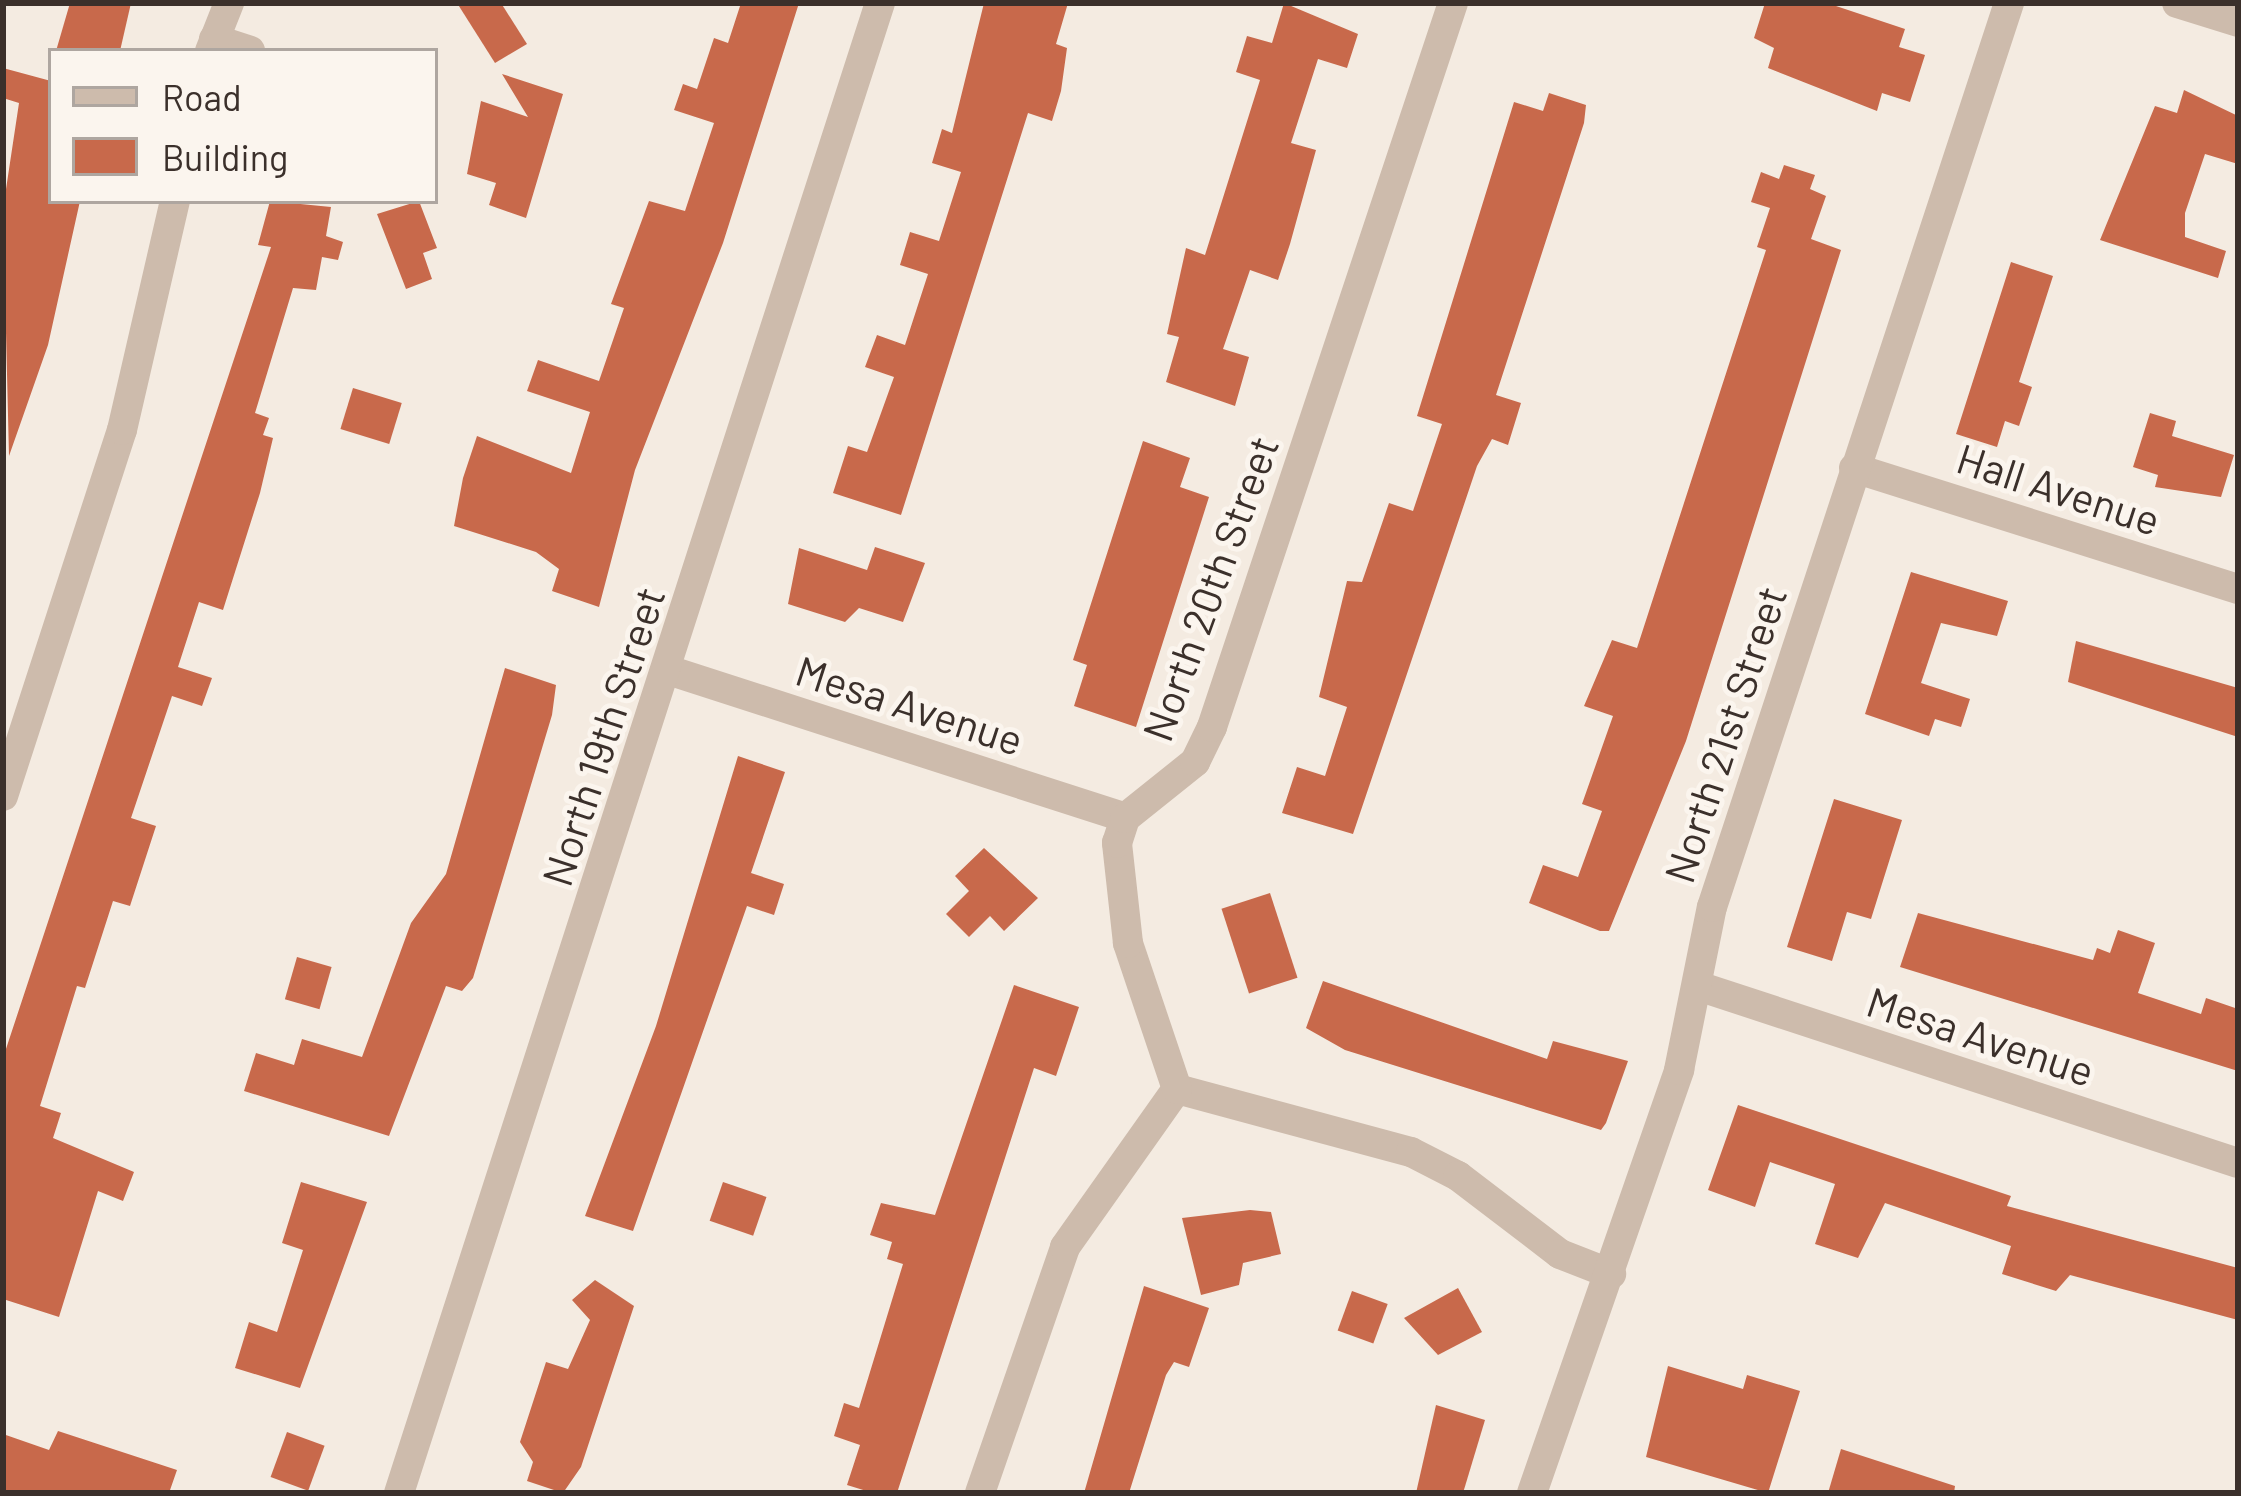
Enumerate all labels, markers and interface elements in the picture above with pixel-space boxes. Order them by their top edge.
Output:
legend [48,48,438,204]
text: Road [162,75,242,118]
text: Building [162,135,288,178]
street label: North 20th Street [1130,429,1288,747]
street label: Hall Avenue [1951,432,2167,544]
street label: North 21st Street [1652,579,1796,889]
street label: North 19th Street [530,580,674,892]
street label: Mesa Avenue [790,644,1030,764]
street label: Mesa Avenue [1861,975,2101,1095]

